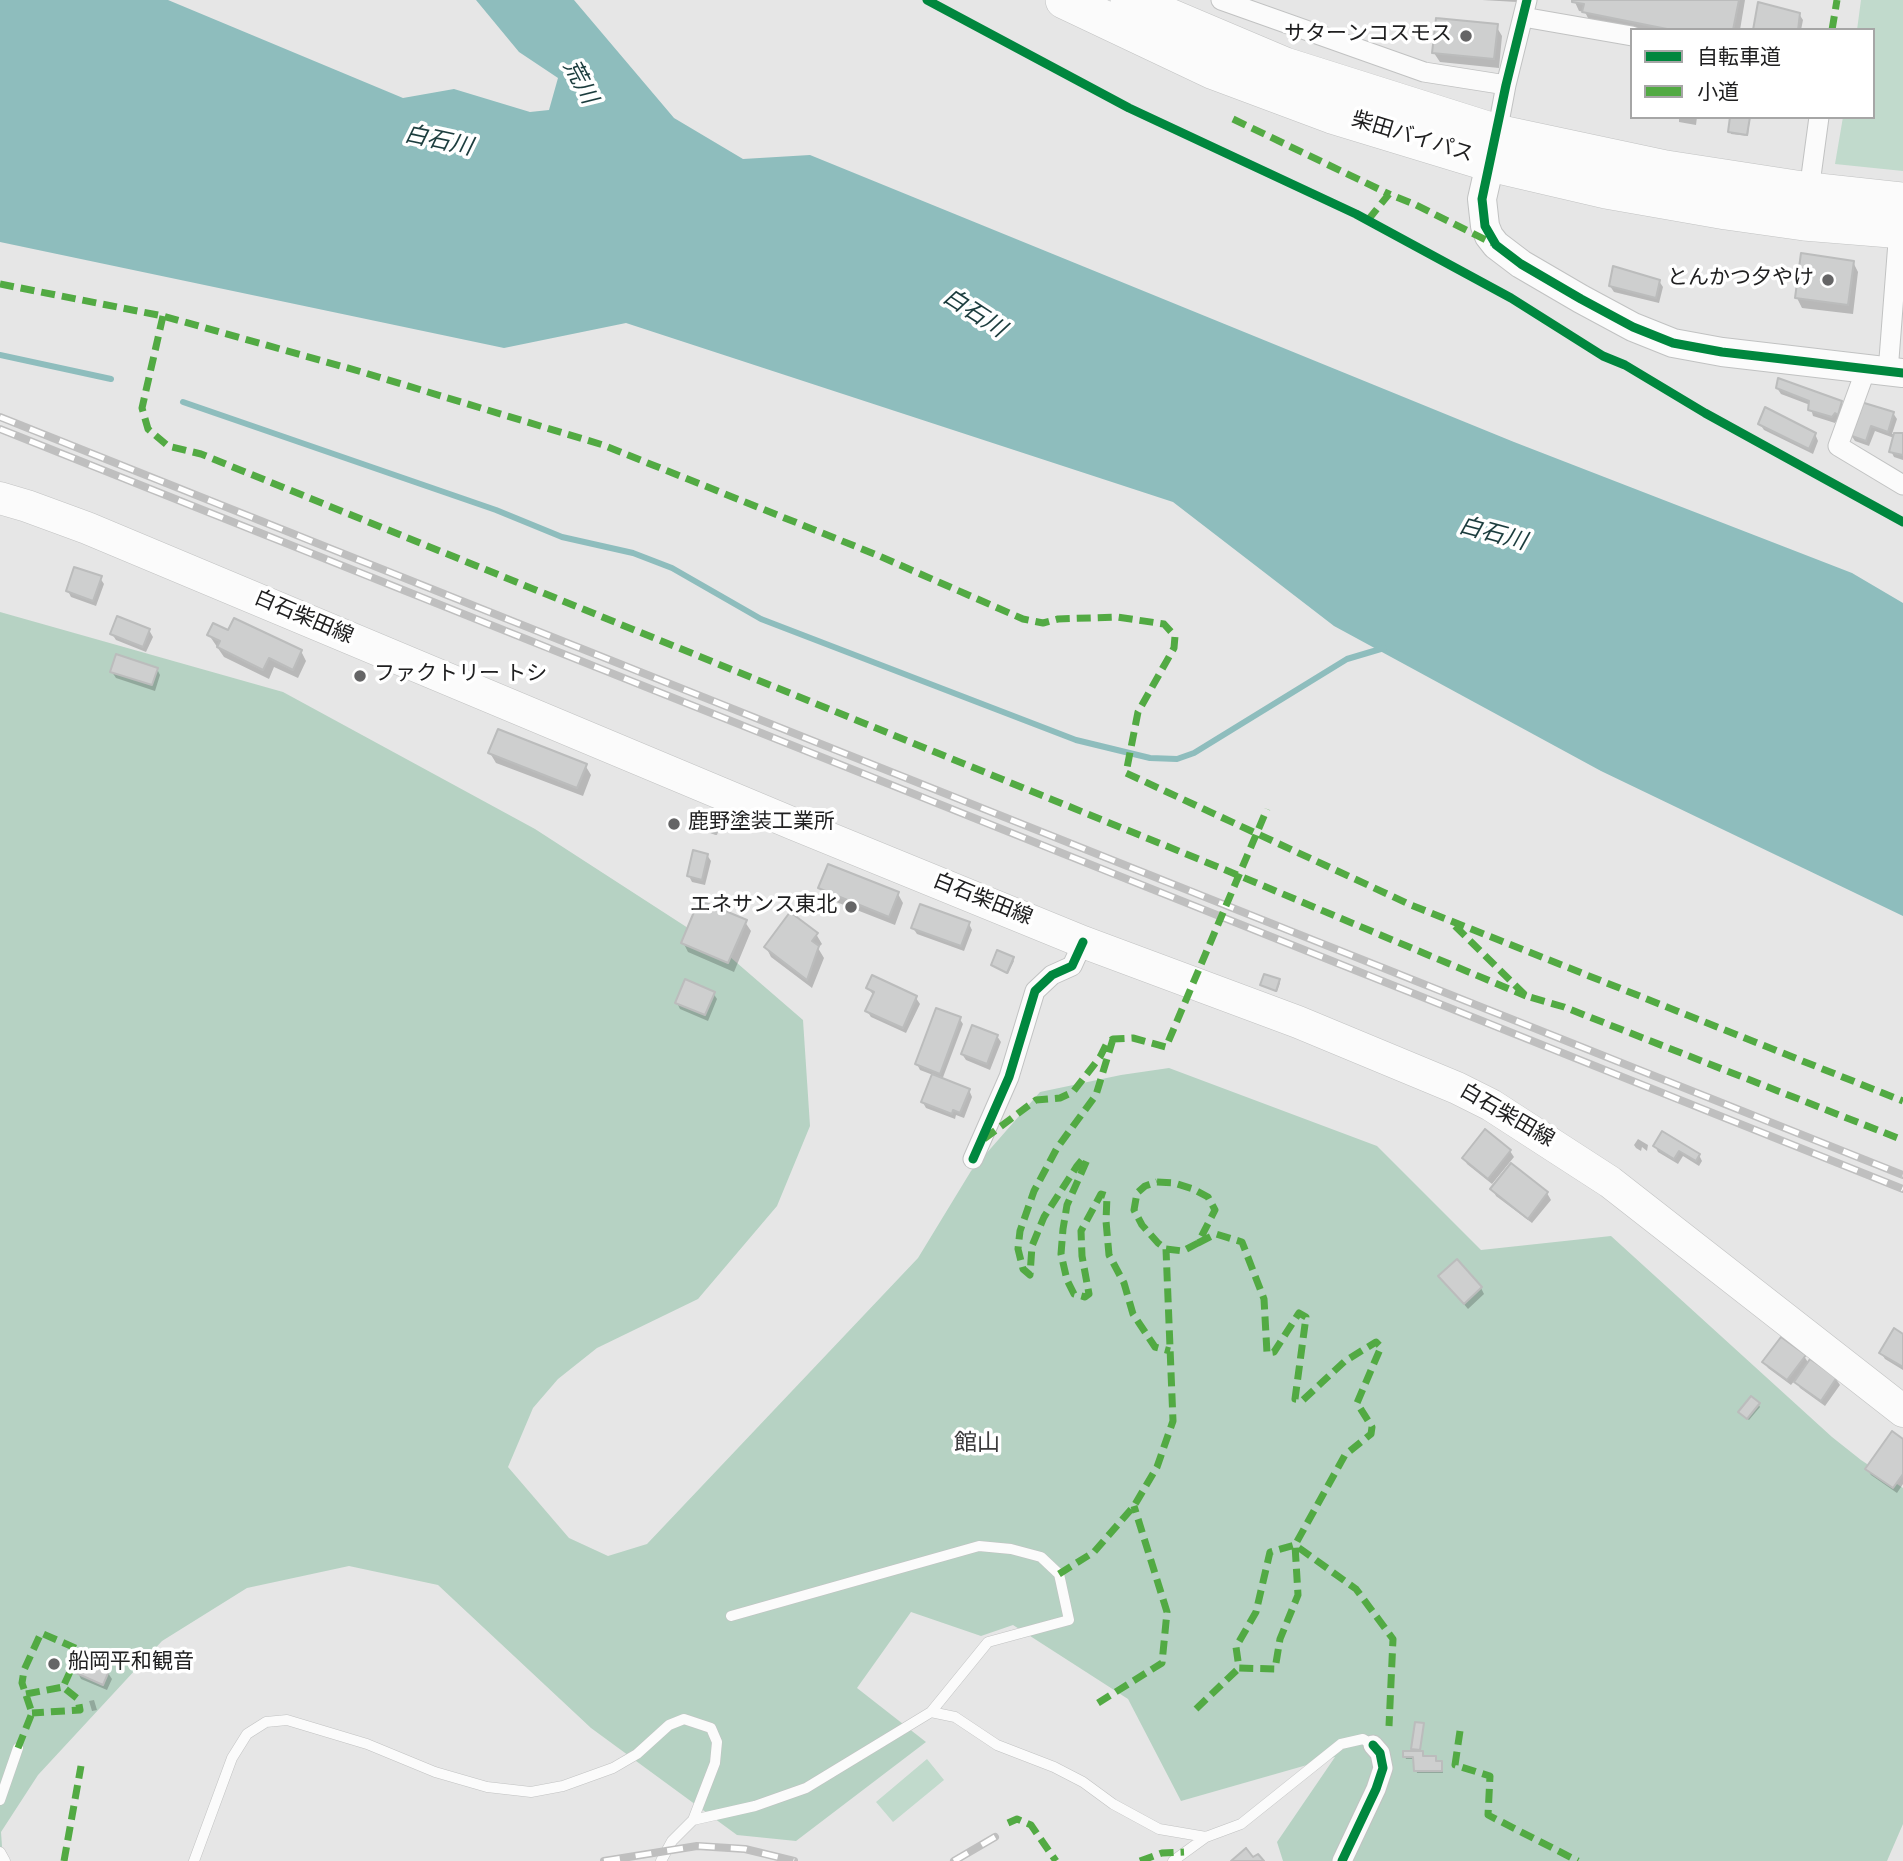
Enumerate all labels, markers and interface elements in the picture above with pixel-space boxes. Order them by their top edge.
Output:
place label: サターンコスモス [1284,23,1452,49]
marker: サターンコスモス [1458,28,1474,44]
legend [1630,28,1875,119]
text: 自転車道 [1697,42,1781,74]
water label: 荒川 [555,56,601,110]
text: 小道 [1697,77,1739,109]
street label: 柴田バイパス [1348,109,1476,169]
water label: 白石川 [401,122,475,164]
place label: とんかつ夕やけ [1667,267,1814,293]
marker: とんかつ夕やけ [1820,272,1836,288]
water label: 白石川 [937,285,1009,345]
water label: 白石川 [1455,514,1529,558]
street label: 白石柴田線 [250,587,356,651]
place label: ファクトリー トシ [374,663,547,689]
marker: ファクトリー トシ [352,668,368,684]
place label: 鹿野塗装工業所 [688,811,835,837]
marker: 鹿野塗装工業所 [666,816,682,832]
street label: 白石柴田線 [929,870,1035,932]
place label: エネサンス東北 [690,894,837,920]
marker: エネサンス東北 [843,899,859,915]
street label: 白石柴田線 [1454,1080,1558,1154]
district label: 館山 [954,1431,1000,1459]
place label: 船岡平和観音 [68,1651,194,1677]
marker: 船岡平和観音 [46,1656,62,1672]

